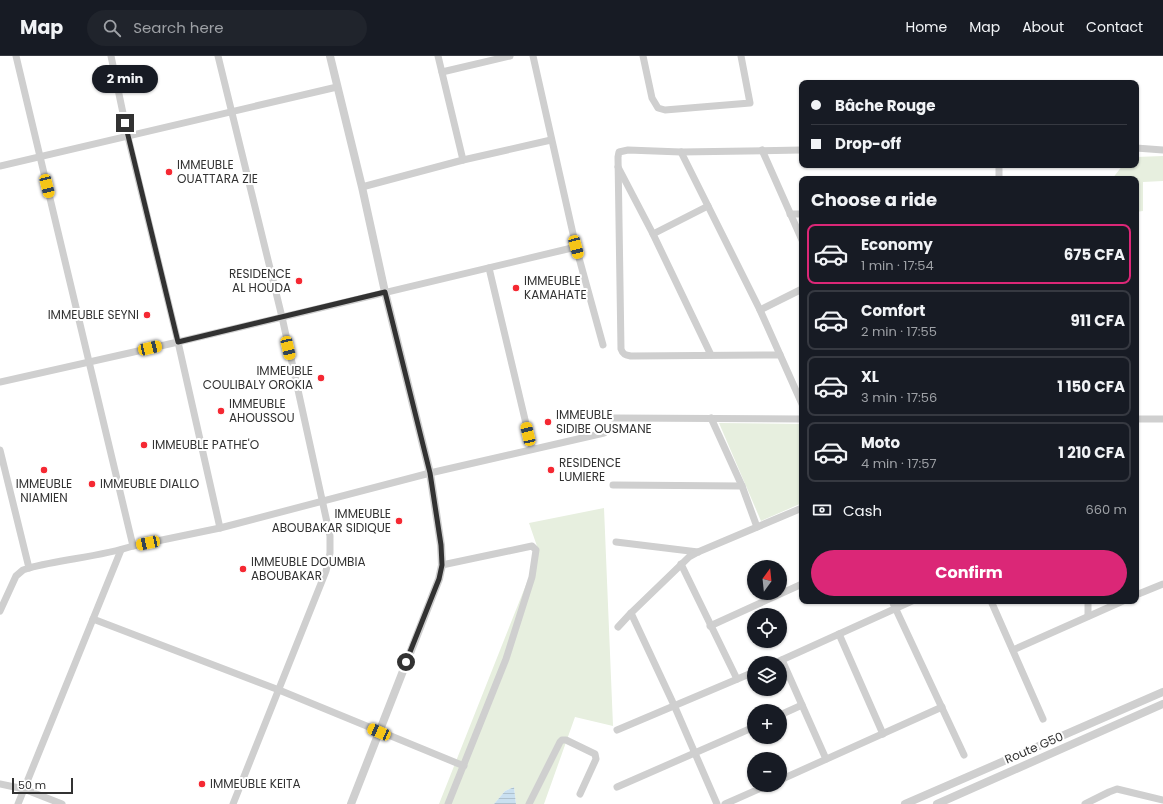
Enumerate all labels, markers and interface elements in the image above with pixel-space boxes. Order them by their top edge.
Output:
search box [87,10,367,46]
text: Map [20,14,63,41]
icon: search [101,17,123,39]
text: Search here [133,17,224,38]
text: Home [905,17,947,37]
text: Map [969,17,1000,37]
text: About [1022,17,1064,37]
text: Contact [1086,17,1143,37]
callout: 2 min [92,65,158,93]
text: 2 min [107,69,143,88]
text: Bâche Rouge [835,95,936,116]
route end [116,114,134,132]
text: Drop-off [835,133,901,154]
place label: IMMEUBLE OUATTARA ZIE [177,156,258,187]
marker: IMMEUBLE OUATTARA ZIE [164,167,174,177]
car [38,173,56,199]
text: Choose a ride [811,187,937,212]
car [567,234,585,260]
text: Economy [861,234,933,255]
icon: car [813,236,849,272]
text: 675 CFA [1064,244,1125,265]
text: 1 min · 17:54 [861,256,934,275]
place label: RESIDENCE AL HOUDA [229,265,291,296]
place label: IMMEUBLE KAMAHATE [524,272,587,303]
marker: RESIDENCE AL HOUDA [294,276,304,286]
marker: IMMEUBLE KAMAHATE [511,283,521,293]
text: Comfort [861,300,925,321]
icon: car [813,302,849,338]
place label: IMMEUBLE SEYNI [48,306,139,323]
marker: IMMEUBLE SEYNI [142,310,152,320]
text: 911 CFA [1071,310,1125,331]
text: 2 min · 17:55 [861,322,937,341]
car [279,335,297,361]
car [137,339,163,357]
place label: IMMEUBLE COULIBALY OROKIA [203,362,313,393]
text: XL [861,366,879,387]
icon: car [813,368,849,404]
marker: IMMEUBLE COULIBALY OROKIA [316,373,326,383]
text: 1 150 CFA [1057,376,1125,397]
text: 3 min · 17:56 [861,388,937,407]
place label: IMMEUBLE AHOUSSOU [229,395,295,426]
marker: IMMEUBLE AHOUSSOU [216,406,226,416]
place label: IMMEUBLE SIDIBE OUSMANE [556,406,652,437]
marker: IMMEUBLE SIDIBE OUSMANE [543,417,553,427]
car [519,421,537,447]
text: Moto [861,432,900,453]
icon: car [813,434,849,470]
place label: IMMEUBLE PATHE'O [152,436,259,453]
marker: IMMEUBLE PATHE'O [139,440,149,450]
text: 1 210 CFA [1058,442,1125,463]
place label: RESIDENCE LUMIERE [559,454,621,485]
text: 4 min · 17:57 [861,454,937,473]
marker: IMMEUBLE NIAMIEN [39,465,49,475]
marker: RESIDENCE LUMIERE [546,465,556,475]
place label: IMMEUBLE NIAMIEN [16,475,72,506]
place label: IMMEUBLE DIALLO [100,475,199,492]
marker: IMMEUBLE DIALLO [87,479,97,489]
icon: cash [811,499,833,521]
text: Cash [843,500,882,521]
text: 660 m [1085,500,1127,519]
place label: IMMEUBLE ABOUBAKAR SIDIQUE [272,505,391,536]
marker: IMMEUBLE ABOUBAKAR SIDIQUE [394,516,404,526]
car [135,535,161,551]
button: Confirm [811,550,1127,596]
place label: IMMEUBLE DOUMBIA ABOUBAKAR [251,553,366,584]
north arrow [747,560,787,600]
map controls [747,560,787,792]
marker: IMMEUBLE DOUMBIA ABOUBAKAR [238,564,248,574]
button: locate [747,608,787,648]
route start [397,653,415,671]
button: layers [747,656,787,696]
button: + [747,704,787,744]
car [366,722,392,742]
street label: Route G50 [1002,728,1066,767]
button: − [747,752,787,792]
place label: IMMEUBLE KEITA [210,775,301,792]
scale bar [12,776,73,795]
text: 50 m [18,777,46,793]
marker: IMMEUBLE KEITA [197,779,207,789]

